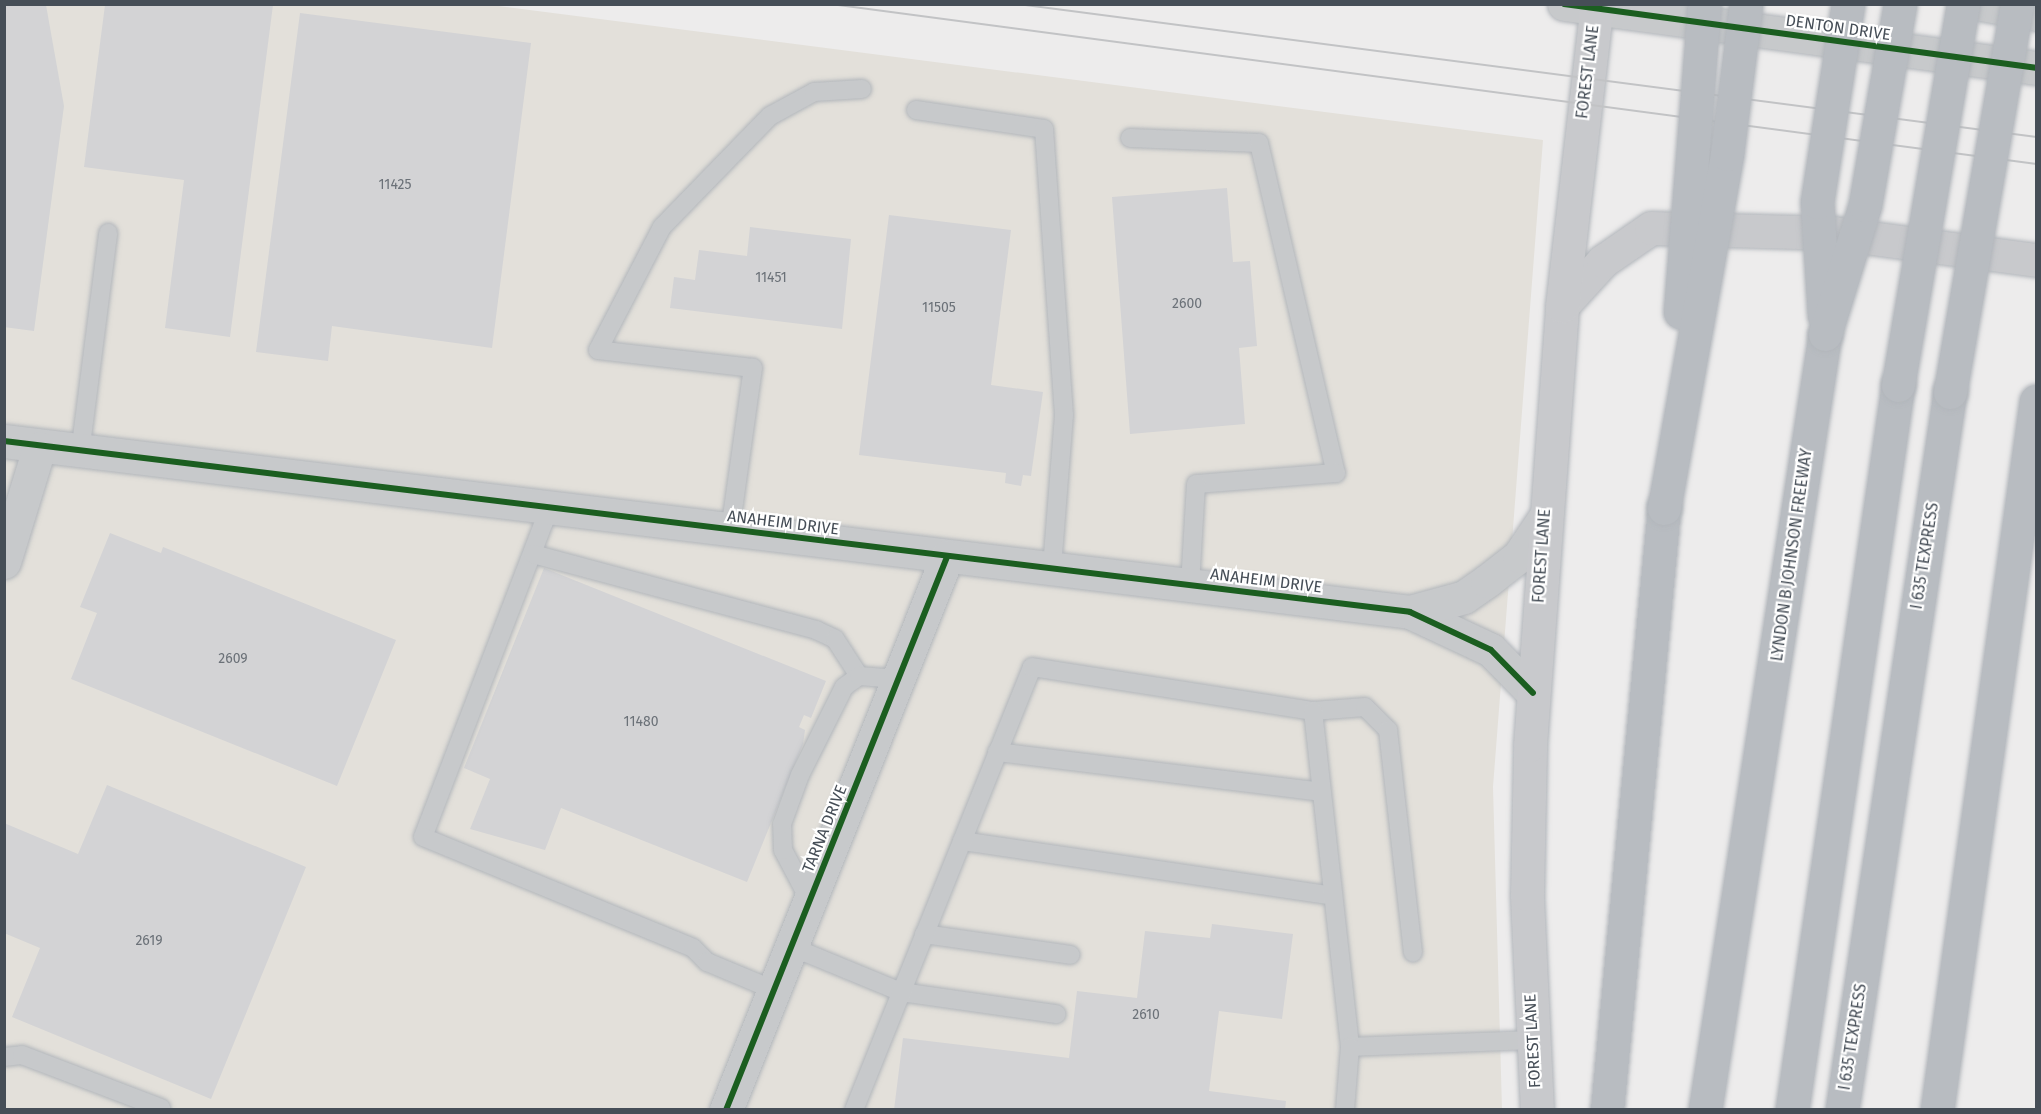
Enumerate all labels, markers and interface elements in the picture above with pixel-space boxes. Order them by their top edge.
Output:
street label: DENTON DRIVE [1784,11,1892,45]
street label: FOREST LANE [1573,24,1603,120]
house number: 11425 [378,177,412,193]
house number: 11451 [755,270,787,286]
house number: 2600 [1172,296,1202,312]
house number: 11505 [922,300,956,316]
street label: LYNDON B JOHNSON FREEWAY [1768,447,1816,663]
street label: I 635 TEXPRESS [1907,501,1943,611]
street label: ANAHEIM DRIVE [726,507,840,539]
street label: FOREST LANE [1529,508,1555,604]
street label: ANAHEIM DRIVE [1209,565,1323,597]
house number: 2609 [218,651,248,667]
house number: 11480 [624,714,658,730]
street label: TARNA DRIVE [799,782,851,876]
house number: 2619 [135,933,163,949]
street label: I 635 TEXPRESS [1835,982,1871,1092]
street label: FOREST LANE [1521,993,1545,1089]
house number: 2610 [1132,1007,1160,1023]

